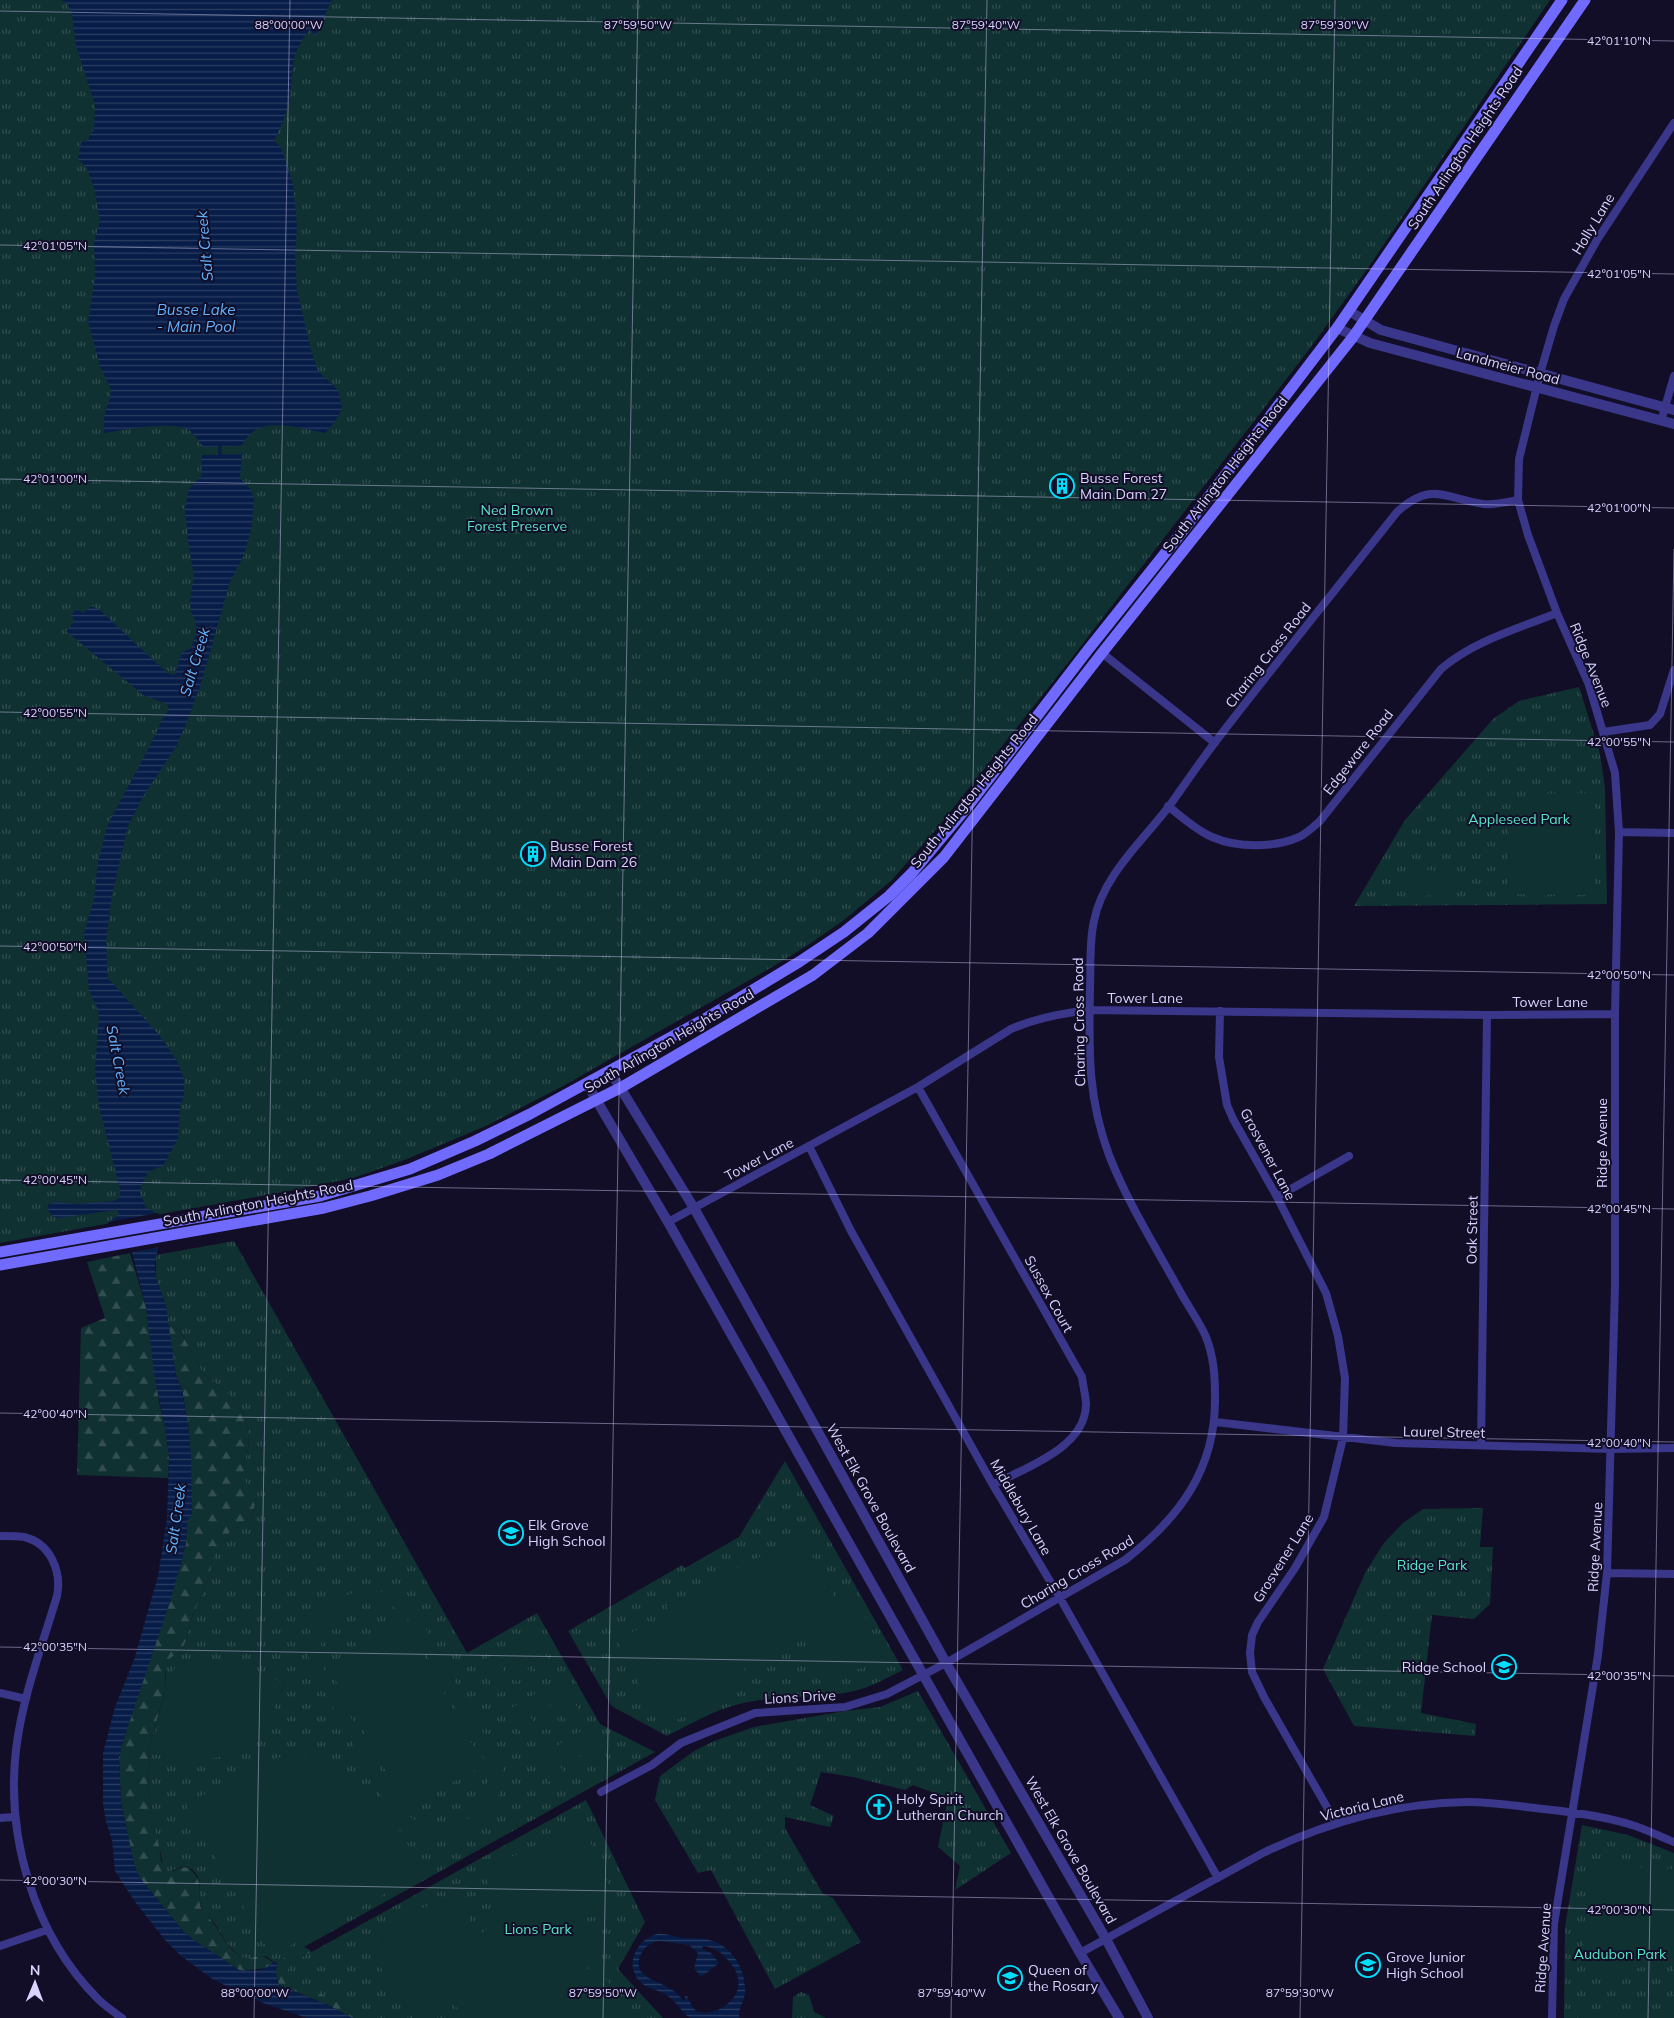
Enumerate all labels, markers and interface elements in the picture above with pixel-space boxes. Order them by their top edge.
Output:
text: 88°00'00"W [255,17,323,32]
text: 87°59'50"W [604,17,672,32]
text: 87°59'40"W [952,17,1020,32]
text: 87°59'30"W [1301,17,1369,32]
text: 42°01'10"N [1587,33,1651,48]
street label: South Arlington Heights Road [1404,63,1526,233]
street label: Holly Lane [1568,190,1618,258]
water label: Salt Creek [192,209,217,282]
text: 42°01'05"N [23,238,87,253]
text: 42°01'05"N [1587,266,1651,281]
water label: Busse Lake - Main Pool [157,300,236,336]
street label: Landmeier Road [1454,344,1562,388]
street label: South Arlington Heights Road [1158,392,1292,556]
place label: Busse Forest Main Dam 27 [1080,469,1167,503]
text: 42°01'00"N [23,471,87,486]
building icon: Busse Forest Main Dam 27 [1049,473,1075,499]
text: 42°01'00"N [1587,500,1651,515]
park label: Ned Brown Forest Preserve [467,501,567,535]
street label: Charing Cross Road [1221,599,1315,711]
street label: Ridge Avenue [1566,620,1616,710]
water label: Salt Creek [175,624,214,698]
text: 42°00'55"N [23,705,87,720]
street label: Edgeware Road [1319,706,1397,798]
street label: South Arlington Heights Road [906,710,1042,872]
text: 42°00'55"N [1587,734,1651,749]
park label: Appleseed Park [1468,810,1571,828]
place label: Busse Forest Main Dam 26 [550,837,637,871]
building icon: Busse Forest Main Dam 26 [520,841,546,867]
text: 42°00'50"N [23,939,87,954]
street label: Charing Cross Road [1069,957,1089,1087]
text: 42°00'50"N [1587,967,1651,982]
street label: South Arlington Heights Road [581,985,757,1097]
street label: Tower Lane [1107,989,1183,1007]
street label: Tower Lane [1512,993,1588,1011]
water label: Salt Creek [102,1023,135,1098]
street label: Ridge Avenue [1593,1098,1611,1188]
street label: Grosvener Lane [1236,1105,1300,1203]
street label: Tower Lane [721,1133,797,1185]
text: 42°00'45"N [23,1172,87,1187]
street label: South Arlington Heights Road [162,1176,354,1230]
street label: Oak Street [1462,1195,1482,1265]
text: 42°00'45"N [1587,1201,1651,1216]
street label: Sussex Court [1021,1253,1077,1336]
text: 42°00'40"N [23,1406,87,1421]
street label: West Elk Grove Boulevard [823,1420,919,1576]
street label: Laurel Street [1403,1422,1485,1442]
text: 42°00'40"N [1587,1435,1651,1450]
street label: Middlebury Lane [986,1456,1056,1558]
water label: Salt Creek [161,1481,190,1555]
street label: Ridge Avenue [1584,1502,1606,1592]
street label: Grosvener Lane [1249,1510,1317,1606]
place label: Elk Grove High School [528,1516,606,1550]
school or university icon: Elk Grove High School [498,1520,524,1546]
street label: Charing Cross Road [1017,1531,1137,1613]
park label: Ridge Park [1397,1556,1468,1574]
text: 42°00'35"N [23,1639,87,1654]
school or university icon: Ridge School [1491,1654,1517,1680]
place label: Ridge School [1402,1658,1486,1676]
text: 42°00'35"N [1587,1668,1651,1683]
street label: Lions Drive [764,1686,836,1708]
street label: West Elk Grove Boulevard [1021,1773,1121,1927]
street label: Victoria Lane [1318,1787,1406,1825]
place label: Holy Spirit Lutheran Church [896,1790,1004,1824]
church icon: Holy Spirit Lutheran Church [866,1794,892,1820]
text: 42°00'30"N [23,1873,87,1888]
text: 42°00'30"N [1587,1902,1651,1917]
street label: Ridge Avenue [1531,1903,1555,1993]
park label: Lions Park [504,1920,572,1938]
park label: Audubon Park [1574,1945,1667,1963]
place label: Grove Junior High School [1386,1948,1466,1982]
school or university icon: Grove Junior High School [1355,1952,1381,1978]
north arrow [10,1958,60,2008]
text: N [30,1961,41,1979]
place label: Queen of the Rosary [1028,1961,1099,1995]
school or university icon: Queen of the Rosary [997,1965,1023,1991]
text: 88°00'00"W [221,1985,289,2000]
text: 87°59'50"W [569,1985,637,2000]
text: 87°59'40"W [918,1985,986,2000]
text: 87°59'30"W [1266,1985,1334,2000]

